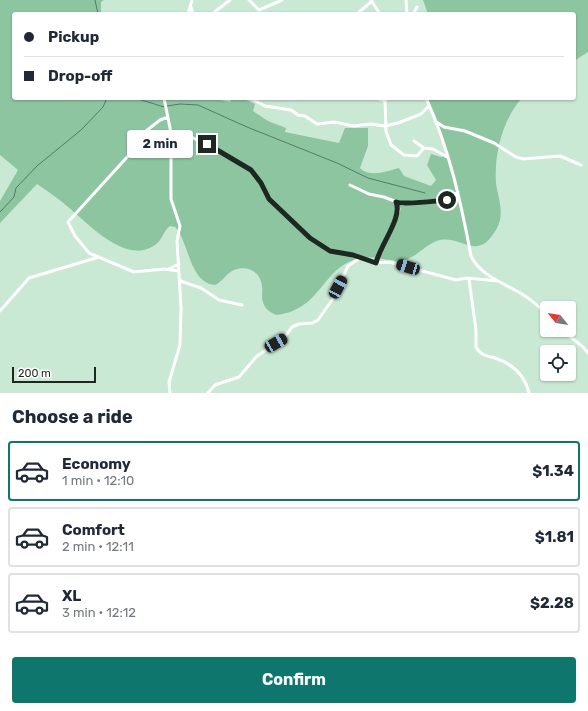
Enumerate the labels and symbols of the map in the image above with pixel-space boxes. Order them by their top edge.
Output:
callout: 2 min [127,130,193,158]
route end [198,135,216,153]
route start [438,191,456,209]
car [395,258,421,276]
car [327,274,349,300]
north arrow [540,301,576,337]
car [263,332,289,354]
scale bar [12,365,96,384]

